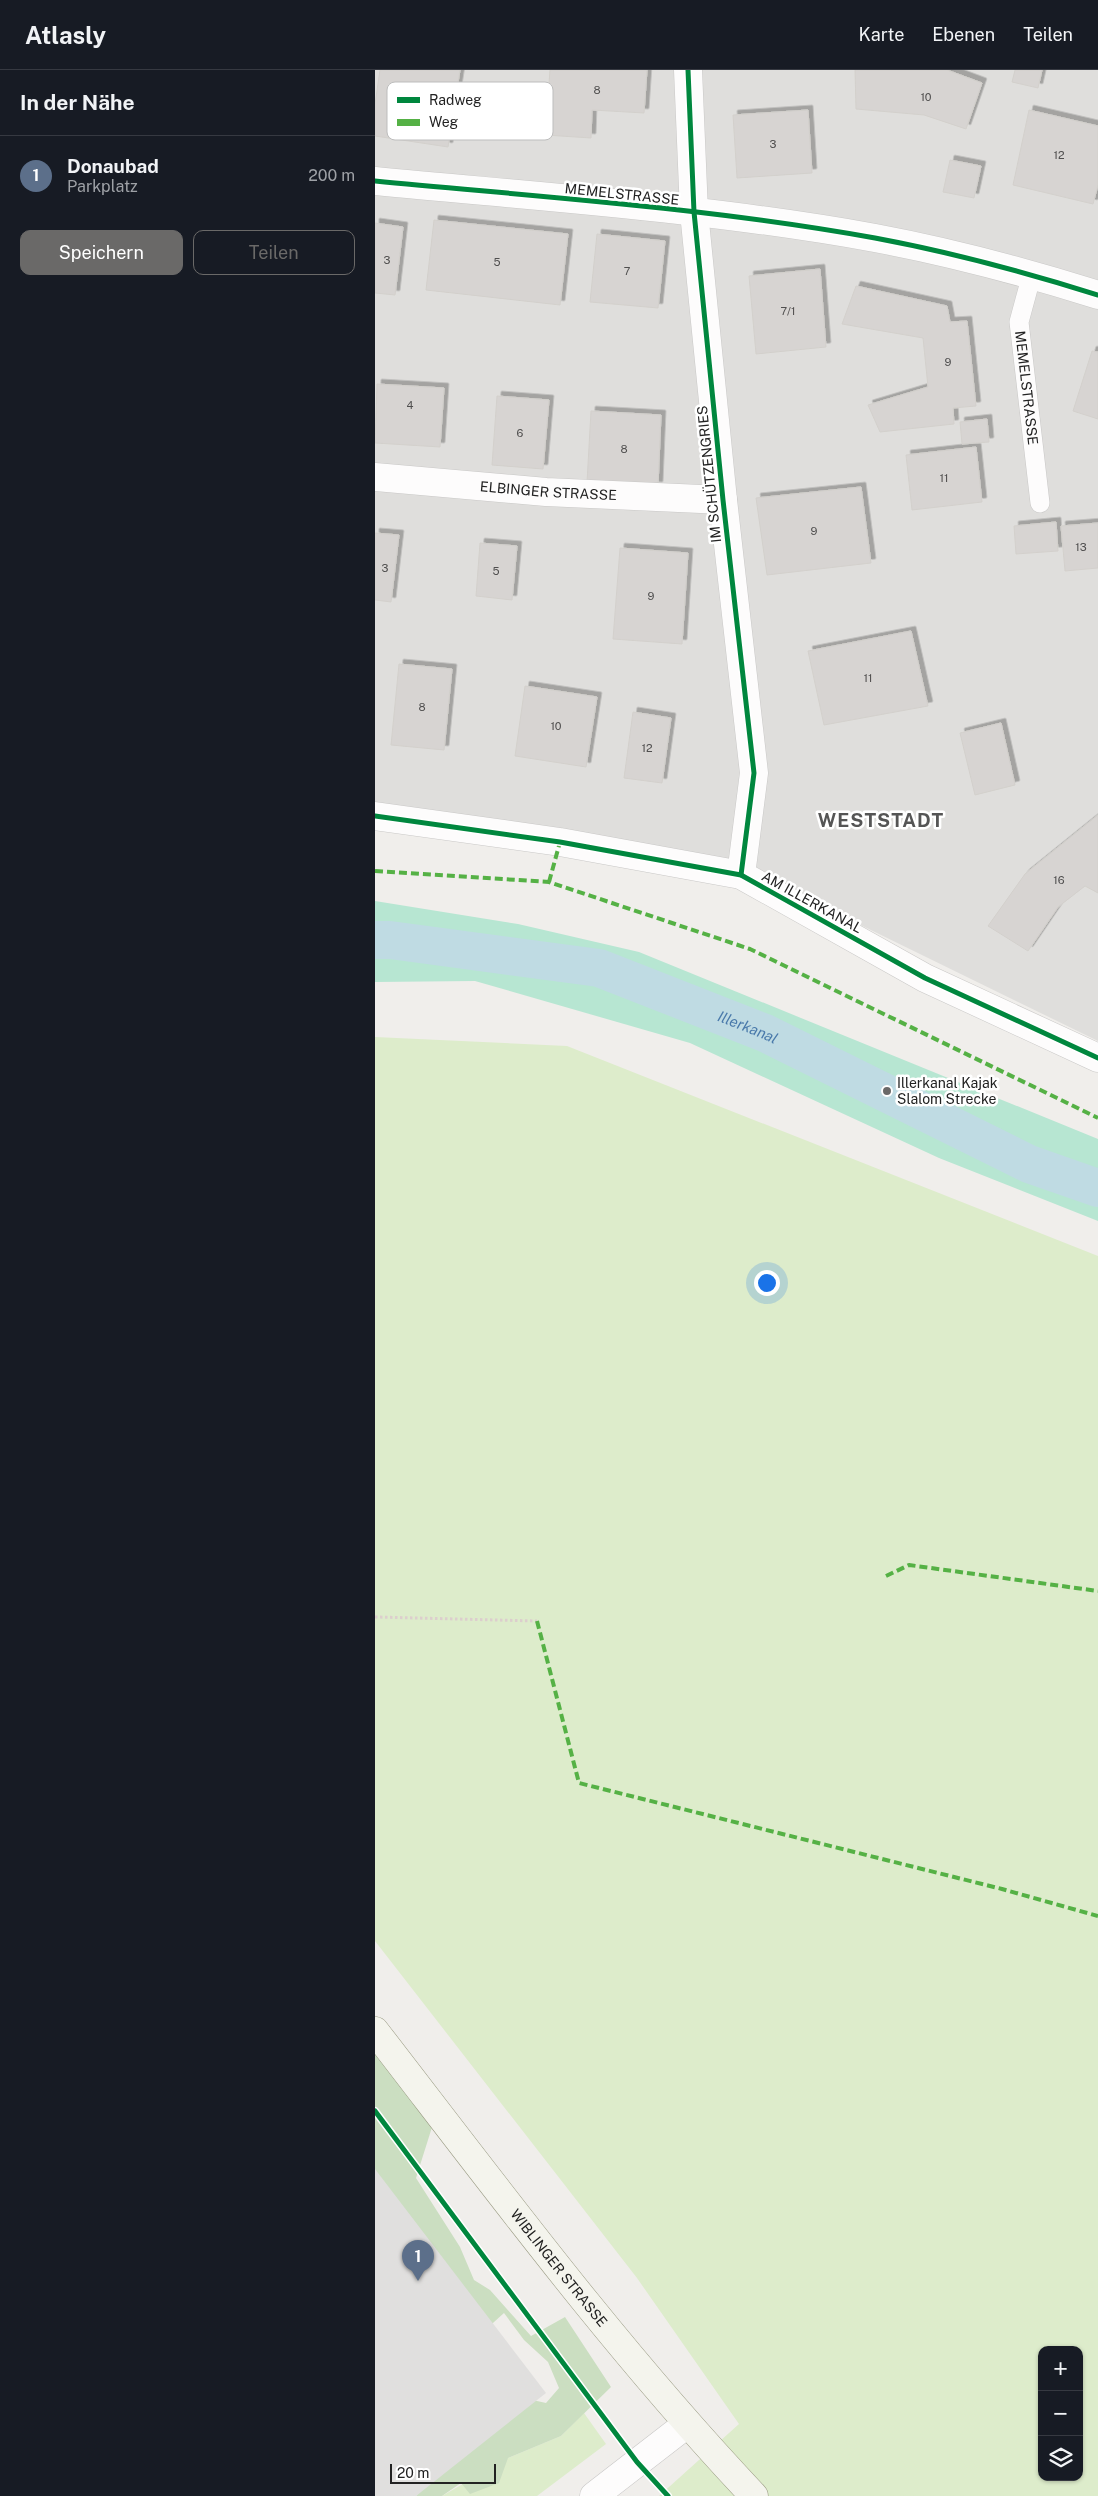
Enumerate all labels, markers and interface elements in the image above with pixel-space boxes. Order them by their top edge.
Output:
text: Atlasly [25,21,106,49]
text: Karte [859,24,904,45]
text: Ebenen [932,24,995,45]
text: Teilen [1023,24,1073,45]
legend [387,82,553,140]
house number: 8 [593,84,601,96]
text: In der Nähe [20,90,135,115]
house number: 10 [920,91,932,103]
text: Radweg [429,92,482,108]
text: Weg [429,114,459,130]
house number: 3 [770,138,777,150]
house number: 12 [1053,149,1065,161]
text: Donaubad [67,155,159,177]
text: 1 [33,166,39,185]
text: 200 m [308,166,355,185]
text: Parkplatz [67,177,138,196]
street label: MEMELSTRASSE [564,180,680,208]
button: Speichern [20,230,183,275]
button: Teilen [193,230,355,275]
house number: 3 [384,254,391,266]
house number: 5 [493,256,501,268]
house number: 7 [624,265,631,277]
house number: 7/1 [781,305,795,317]
street label: MEMELSTRASSE [1012,330,1041,446]
house number: 9 [945,356,952,368]
house number: 4 [407,399,414,411]
street label: IM SCHÜTZENGRIES [692,405,724,543]
house number: 6 [517,427,524,439]
house number: 8 [620,443,628,455]
house number: 11 [940,472,948,484]
street label: ELBINGER STRASSE [479,478,617,503]
house number: 9 [811,525,818,537]
house number: 13 [1075,541,1087,553]
house number: 3 [382,562,389,574]
house number: 5 [492,565,500,577]
house number: 9 [648,590,655,602]
house number: 11 [864,672,872,684]
house number: 8 [418,701,426,713]
house number: 10 [550,720,562,732]
house number: 12 [641,742,653,754]
district label: WESTSTADT [818,809,944,831]
street label: AM ILLERKANAL [759,868,865,936]
house number: 16 [1053,874,1065,886]
water label: Illerkanal [716,1007,781,1047]
place label: Illerkanal Kajak Slalom Strecke [897,1075,998,1107]
marker: Illerkanal Kajak Slalom Strecke [881,1085,893,1097]
your location [754,1270,780,1296]
street label: WIBLINGER STRASSE [507,2206,611,2330]
pin: 1 [402,2240,434,2281]
map controls [1038,2346,1083,2481]
button: + [1038,2346,1083,2391]
button: − [1038,2391,1083,2436]
button: layers [1038,2436,1083,2481]
scale bar [390,2461,496,2484]
text: 20 m [397,2465,429,2481]

